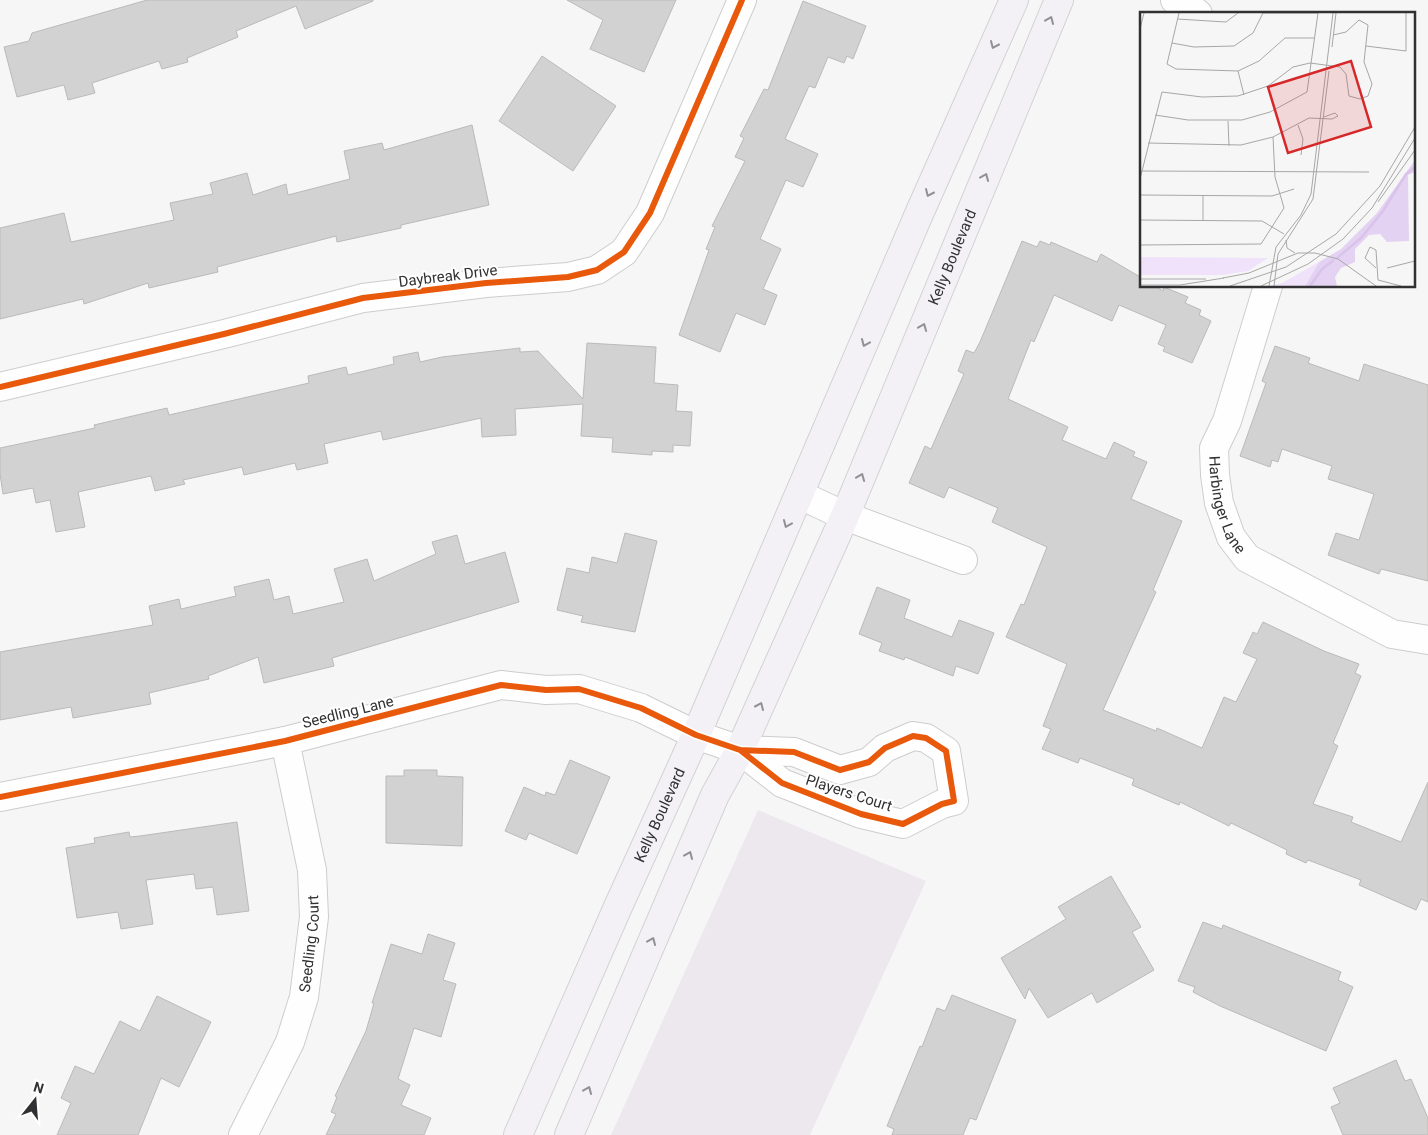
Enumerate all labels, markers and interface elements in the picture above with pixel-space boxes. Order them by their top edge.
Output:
inset map [1140,12,1416,288]
one-way arrow [1044,16,1055,25]
one-way arrow [990,40,1001,49]
one-way arrow [979,173,989,182]
one-way arrow [924,188,935,197]
street label: Kelly Boulevard [924,207,980,308]
street label: Daybreak Drive [398,261,499,291]
one-way arrow [916,323,927,332]
one-way arrow [860,338,871,347]
street label: Harbinger Lane [1205,456,1249,557]
one-way arrow [854,473,865,482]
one-way arrow [783,519,794,528]
street label: Seedling Lane [300,692,396,732]
one-way arrow [753,702,764,711]
street label: Kelly Boulevard [630,765,689,865]
street label: Players Court [804,771,894,815]
one-way arrow [683,851,694,860]
street label: Seedling Court [296,894,323,994]
one-way arrow [646,937,657,946]
north arrow [10,1075,60,1125]
text: N [32,1078,46,1097]
one-way arrow [582,1086,593,1095]

